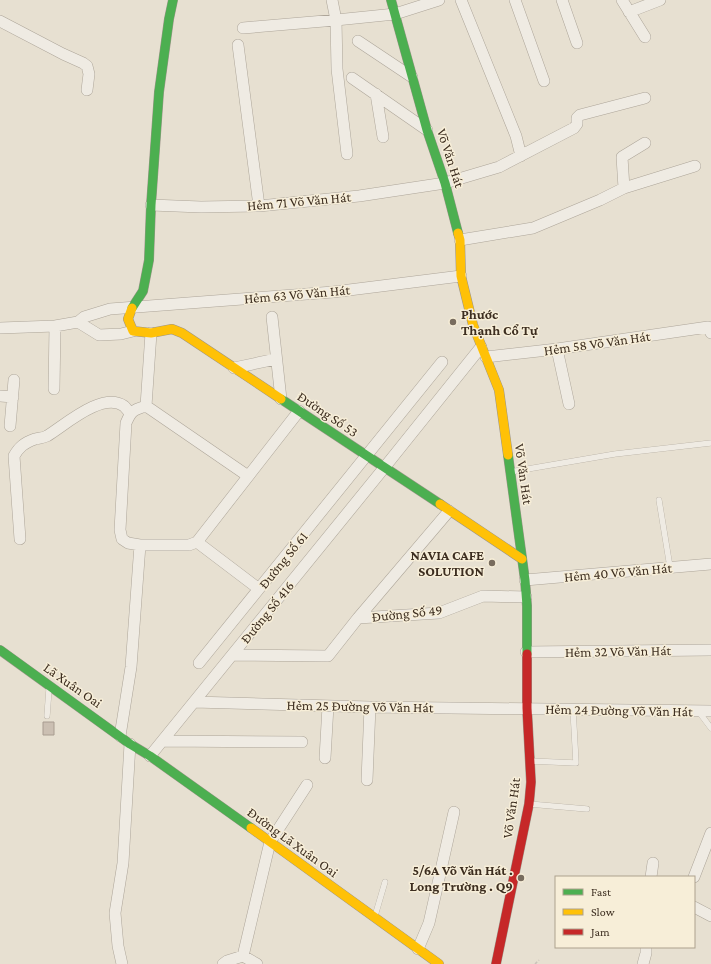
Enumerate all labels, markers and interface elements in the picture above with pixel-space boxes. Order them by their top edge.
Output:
street label: Võ Văn Hát [434,126,468,190]
street label: Hẻm 71 Võ Văn Hát [246,188,352,214]
street label: Hẻm 63 Võ Văn Hát [243,281,351,307]
place label: Phước Thạnh Cổ Tự [461,306,539,338]
marker: Phước Thạnh Cổ Tự [448,317,458,327]
street label: Hẻm 58 Võ Văn Hát [543,328,652,358]
street label: Đường Số 53 [295,388,361,440]
street label: Võ Văn Hát [512,443,536,506]
street label: Đường Số 61 [255,528,311,592]
place label: NAVIA CAFE SOLUTION [411,547,484,579]
marker: NAVIA CAFE SOLUTION [487,558,497,568]
street label: Hẻm 40 Võ Văn Hát [563,559,673,585]
street label: Đường Số 416 [237,578,297,646]
street label: Đường Số 49 [371,601,443,625]
street label: Hẻm 32 Võ Văn Hát [565,642,672,660]
street label: Lã Xuân Oai [41,659,105,711]
street label: Hẻm 25 Đường Võ Văn Hát [286,697,434,715]
street label: Hẻm 24 Đường Võ Văn Hát [545,701,693,719]
street label: Võ Văn Hát [499,776,523,839]
street label: Đường Lã Xuân Oai [245,804,342,880]
place label: 5/6A Võ Văn Hát . Long Trường . Q9 [409,862,513,894]
marker: 5/6A Võ Văn Hát . Long Trường . Q9 [516,873,526,883]
legend [555,876,695,948]
text: Fast [591,885,612,899]
text: Slow [591,905,615,919]
text: Jam [590,925,610,939]

